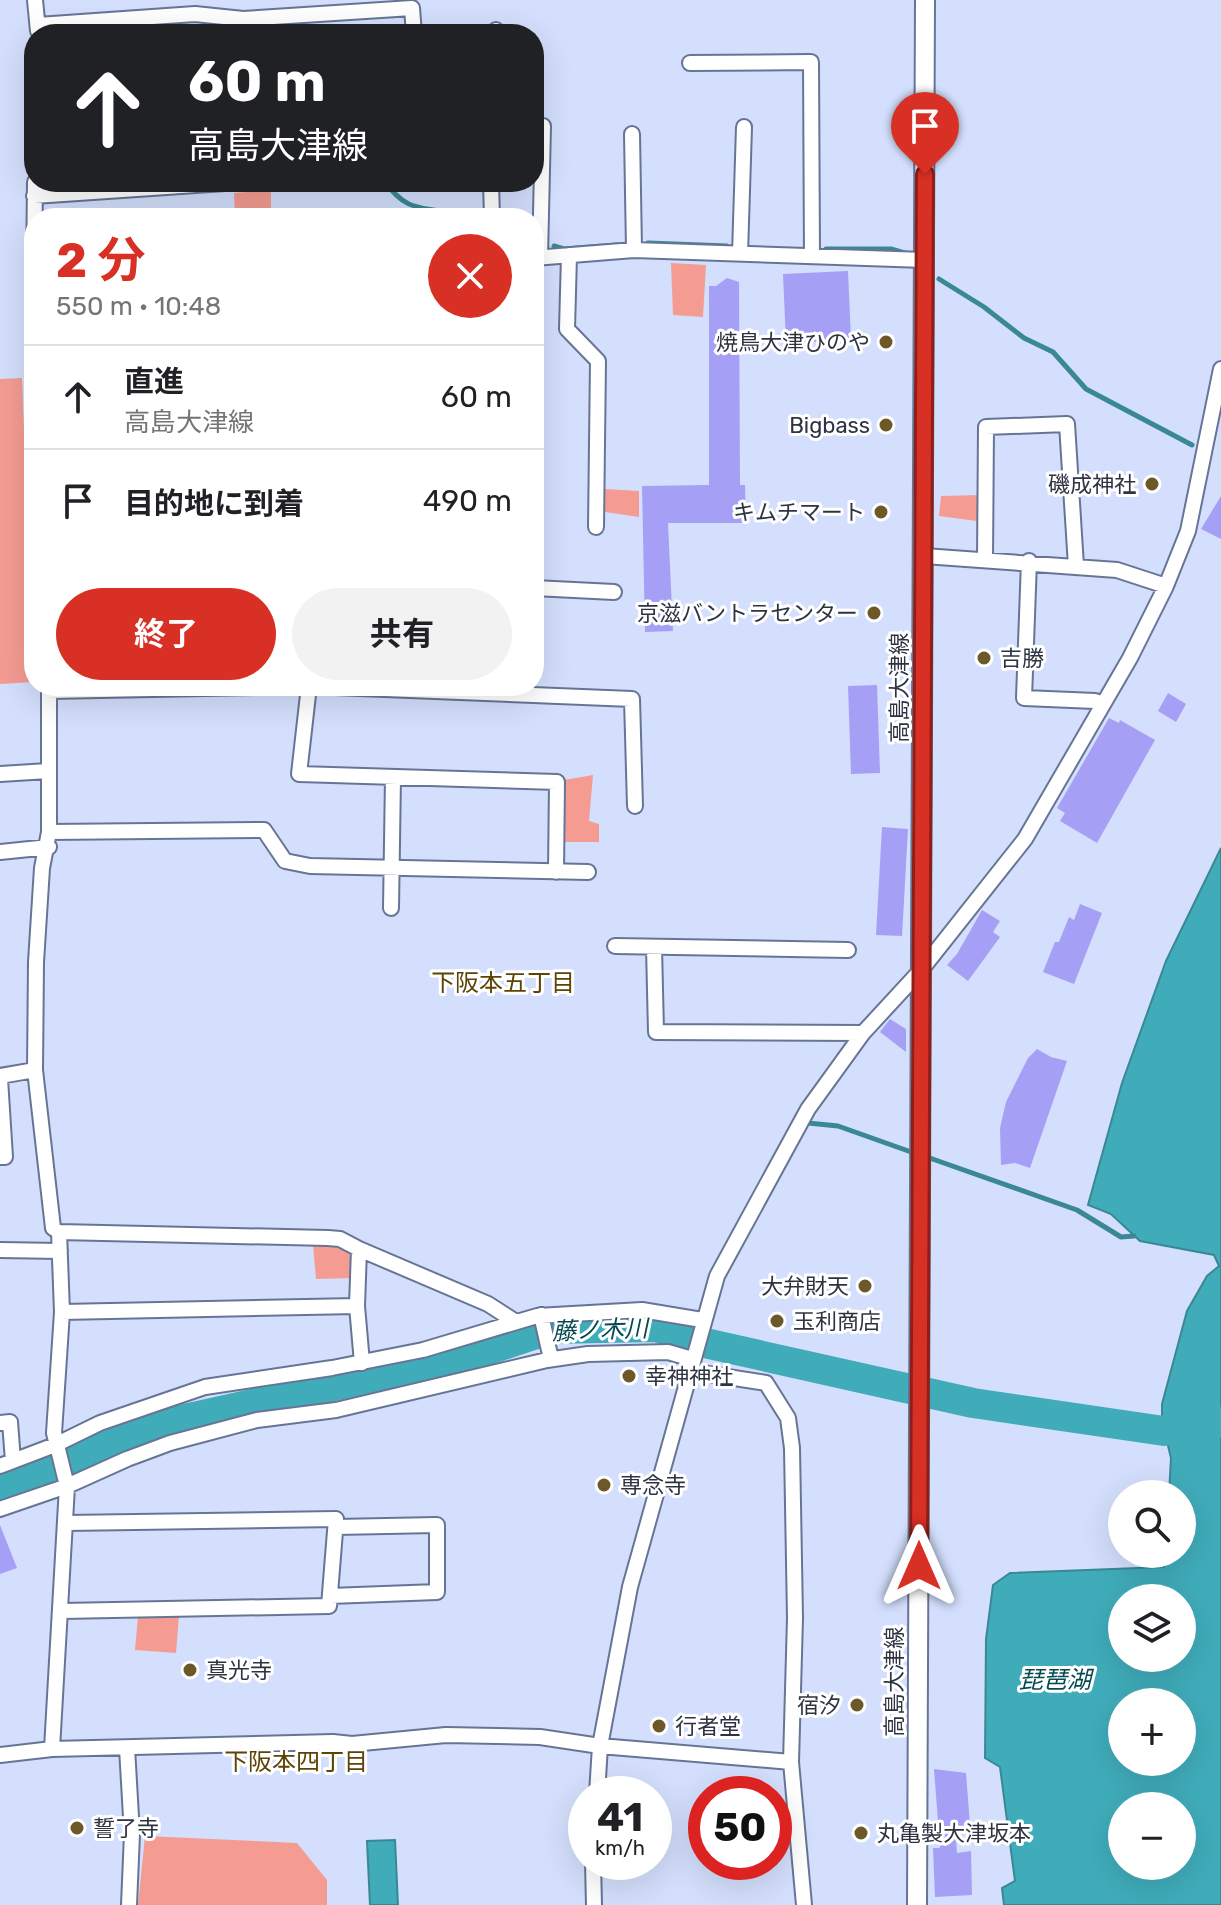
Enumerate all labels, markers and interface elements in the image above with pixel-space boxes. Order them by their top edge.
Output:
text: 60 m [188,49,326,115]
icon: ahead [56,56,160,160]
pin [891,92,959,174]
icon: arrive [903,104,947,148]
text: 高島大津線 [188,124,368,167]
text: 2 分 [56,232,145,289]
button: close [428,234,512,318]
text: 550 m · 10:48 [56,291,221,322]
place label: 焼鳥大津ひのや [716,329,870,356]
marker: 焼鳥大津ひのや [877,333,895,351]
text: 直進 [124,364,184,400]
icon: ahead [56,375,100,419]
text: 60 m [441,379,512,415]
text: 高島大津線 [124,407,254,438]
place label: Bigbass [789,412,870,439]
marker: Bigbass [877,416,895,434]
place label: 磯成神社 [1048,471,1136,498]
marker: 磯成神社 [1143,475,1161,493]
icon: arrive [56,479,100,523]
text: 490 m [423,483,512,519]
text: 目的地に到着 [124,486,304,522]
place label: キムチマート [733,499,865,526]
marker: キムチマート [872,503,890,521]
button: 終了 [56,588,276,680]
button: 共有 [292,588,512,680]
place label: 京滋バントラセンター [637,600,858,627]
marker: 京滋バントラセンター [865,604,883,622]
street label: 高島大津線 [886,633,913,743]
place label: 吉勝 [1000,645,1044,672]
marker: 吉勝 [975,649,993,667]
district label: 下阪本五丁目 [431,969,575,997]
place label: 大弁財天 [761,1273,849,1300]
marker: 大弁財天 [856,1277,874,1295]
place label: 玉利商店 [793,1308,881,1335]
marker: 玉利商店 [768,1312,786,1330]
water label: 藤ノ木川 [552,1314,651,1346]
place label: 幸神神社 [645,1363,733,1390]
marker: 幸神神社 [620,1367,638,1385]
place label: 専念寺 [620,1472,686,1499]
marker: 専念寺 [595,1476,613,1494]
map controls [1108,1480,1196,1880]
button: search [1108,1480,1196,1568]
position arrow [877,1524,961,1608]
button: layers [1108,1584,1196,1672]
street label: 高島大津線 [881,1627,908,1737]
place label: 真光寺 [206,1657,272,1684]
marker: 真光寺 [181,1661,199,1679]
water label: 琵琶湖 [1019,1666,1095,1694]
button: + [1108,1688,1196,1776]
place label: 宿汐 [797,1692,841,1719]
marker: 宿汐 [848,1696,866,1714]
place label: 行者堂 [675,1713,741,1740]
marker: 行者堂 [650,1717,668,1735]
district label: 下阪本四丁目 [224,1748,368,1776]
speed limit sign: 50 [688,1776,792,1880]
button: − [1108,1792,1196,1880]
text: 41 [597,1794,643,1841]
place label: 誓了寺 [93,1815,159,1842]
marker: 誓了寺 [68,1819,86,1837]
place label: 丸亀製大津坂本 [877,1820,1031,1847]
marker: 丸亀製大津坂本 [852,1824,870,1842]
text: km/h [595,1836,645,1860]

